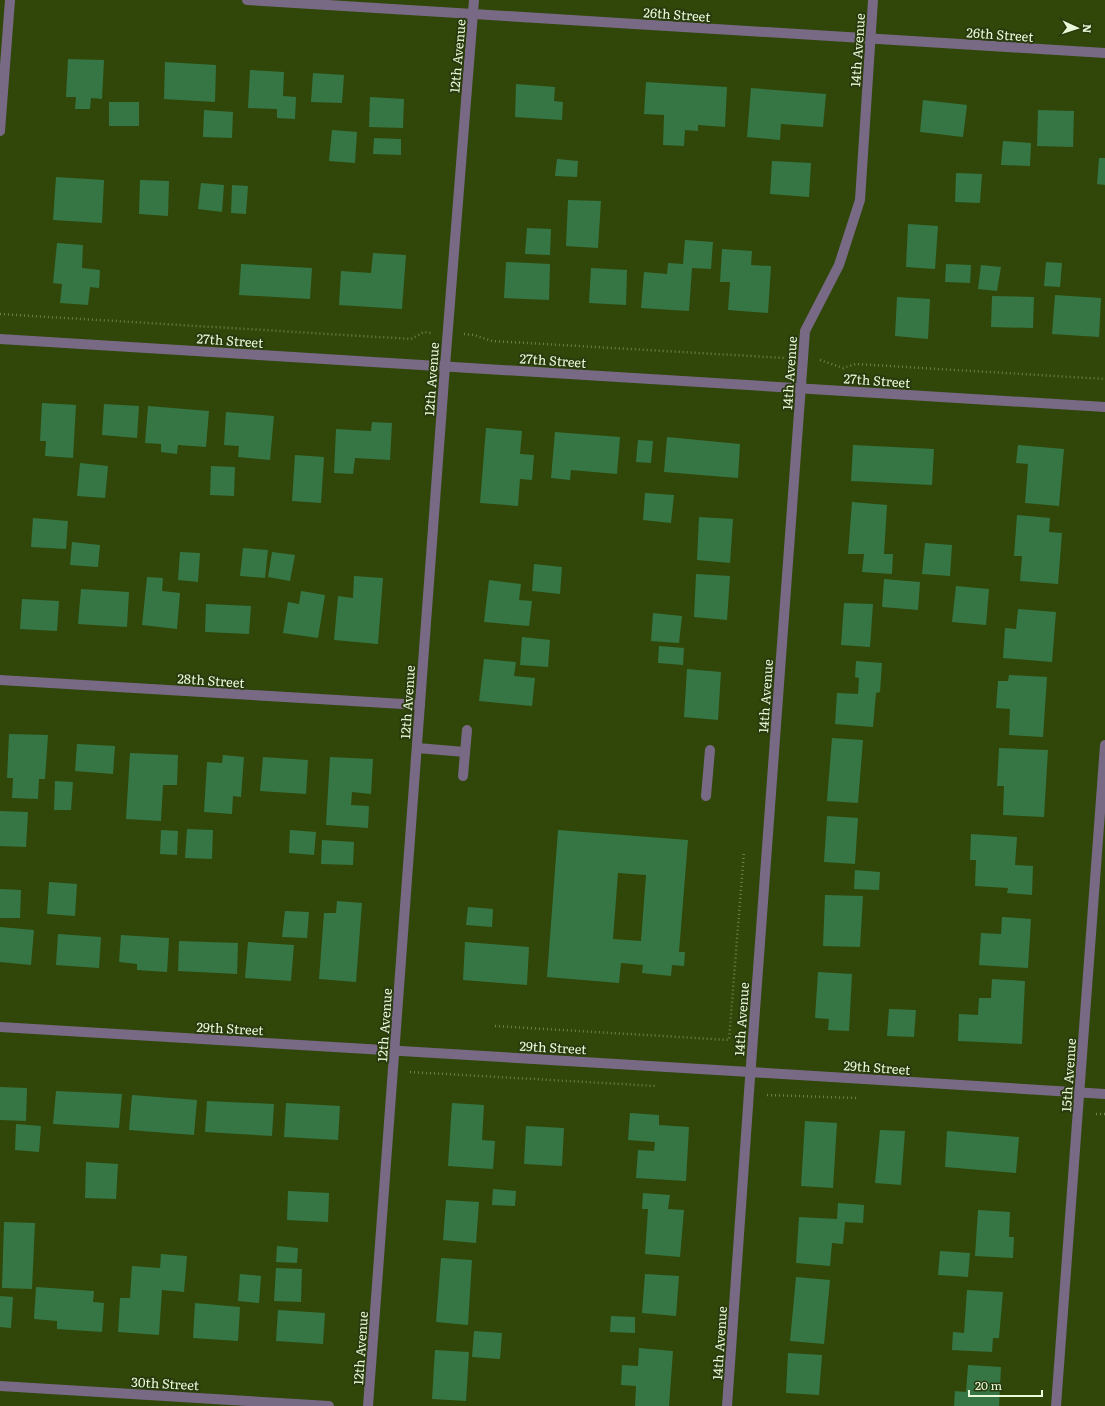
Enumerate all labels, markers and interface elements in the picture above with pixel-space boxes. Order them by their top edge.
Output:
street label: 26th Street [643,2,712,26]
north arrow [1057,8,1097,48]
street label: 14th Avenue [845,12,869,88]
street label: 12th Avenue [444,18,470,94]
street label: 26th Street [966,22,1035,46]
text: N [1080,24,1096,34]
street label: 27th Street [196,328,265,352]
street label: 14th Avenue [777,335,801,411]
street label: 12th Avenue [419,341,443,417]
street label: 27th Street [519,348,588,372]
street label: 27th Street [843,368,912,392]
street label: 14th Avenue [753,658,777,734]
street label: 12th Avenue [395,664,419,740]
street label: 28th Street [177,668,246,692]
street label: 14th Avenue [729,981,753,1057]
street label: 12th Avenue [372,987,396,1063]
street label: 29th Street [196,1017,265,1039]
street label: 29th Street [519,1036,588,1058]
street label: 15th Avenue [1056,1037,1080,1113]
street label: 29th Street [843,1055,912,1079]
street label: 14th Avenue [707,1305,731,1381]
street label: 12th Avenue [348,1310,372,1386]
street label: 30th Street [130,1372,200,1394]
scale bar [969,1372,1042,1398]
text: 20 m [975,1376,1002,1394]

